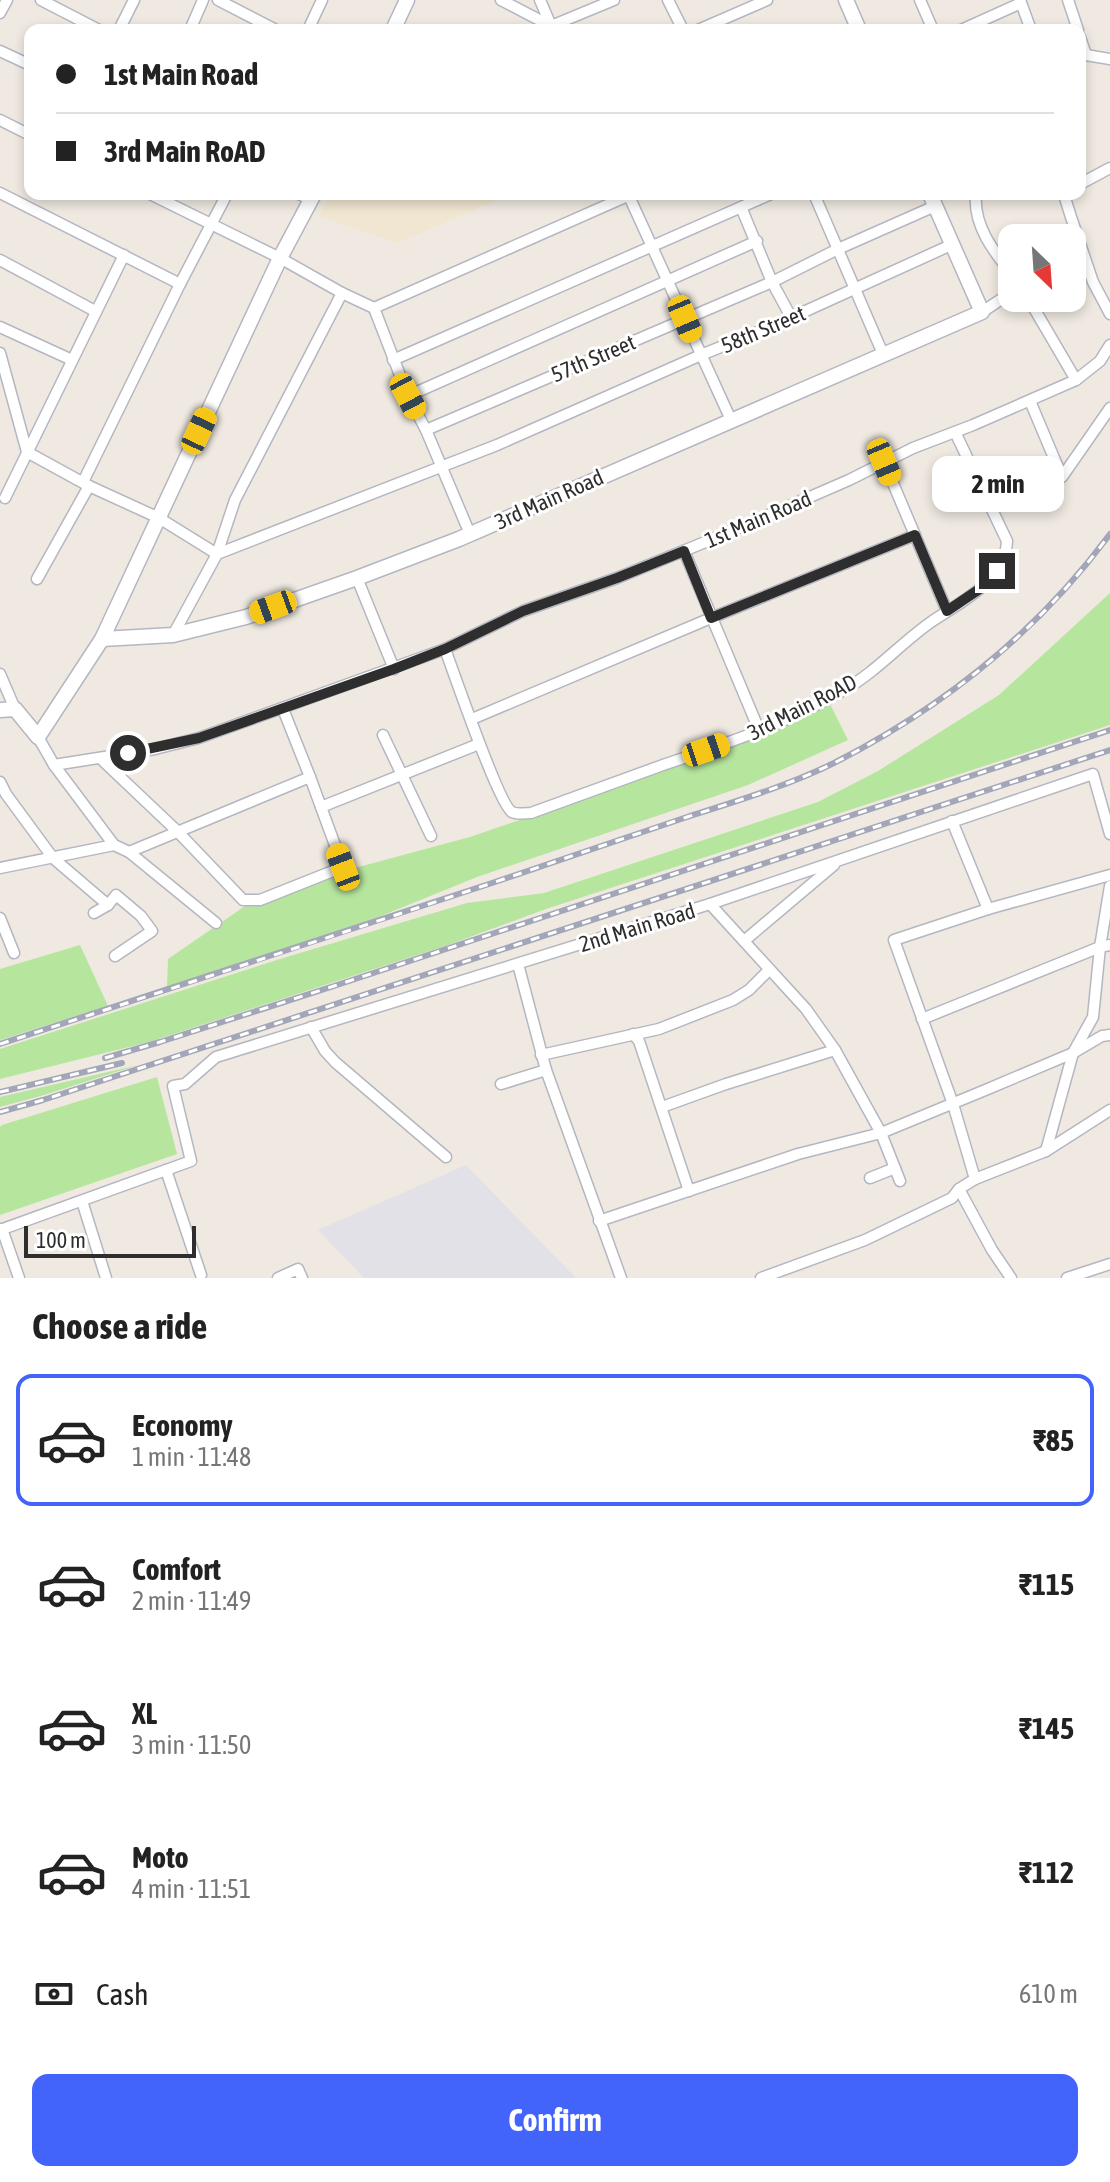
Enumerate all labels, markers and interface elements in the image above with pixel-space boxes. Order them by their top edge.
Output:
text: 1st Main Road [104,57,258,91]
text: 3rd Main RoAD [104,134,266,168]
north arrow [998,224,1086,312]
map controls [998,224,1086,312]
car [665,292,705,346]
street label: 58th Street [717,300,809,358]
street label: 57th Street [547,329,639,387]
car [386,369,430,423]
car [178,404,220,458]
car [864,435,904,489]
callout: 2 min [931,455,1063,511]
street label: 3rd Main Road [491,464,607,534]
text: 2 min [971,469,1025,499]
street label: 1st Main Road [701,485,815,553]
route end [979,553,1015,589]
car [246,588,300,626]
street label: 3rd Main RoAD [743,669,861,745]
car [679,731,733,769]
route start [110,735,146,771]
car [323,840,363,894]
street label: 2nd Main Road [576,897,698,957]
scale bar [24,1222,196,1258]
text: 100 m [36,1227,86,1253]
text: Choose a ride [32,1305,207,1347]
icon: car [36,1404,108,1476]
text: Economy [132,1408,233,1442]
text: ₹85 [1033,1423,1074,1457]
text: 1 min · 11:48 [132,1442,251,1472]
icon: car [36,1548,108,1620]
text: Comfort [132,1552,221,1586]
text: ₹115 [1019,1567,1074,1601]
text: 2 min · 11:49 [132,1586,251,1616]
icon: car [36,1692,108,1764]
text: XL [132,1696,157,1730]
text: ₹145 [1019,1711,1074,1745]
text: 3 min · 11:50 [132,1730,251,1760]
icon: car [36,1836,108,1908]
text: Moto [132,1840,189,1874]
text: ₹112 [1019,1855,1074,1889]
text: 4 min · 11:51 [132,1874,251,1904]
icon: cash [32,1972,76,2016]
text: Cash [96,1977,149,2011]
text: 610 m [1019,1979,1078,2009]
button: Confirm [32,2074,1078,2166]

